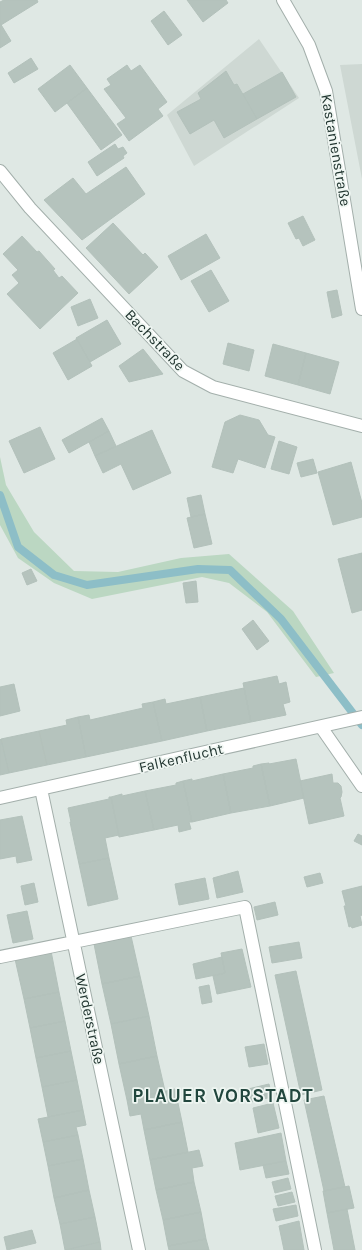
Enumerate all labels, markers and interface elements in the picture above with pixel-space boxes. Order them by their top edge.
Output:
street label: Kastanienstraße [317,93,355,207]
street label: Bachstraße [121,306,189,374]
street label: Falkenflucht [137,739,225,776]
street label: Werderstraße [72,972,108,1066]
district label: PLAUER VORSTADT [132,1085,314,1107]

